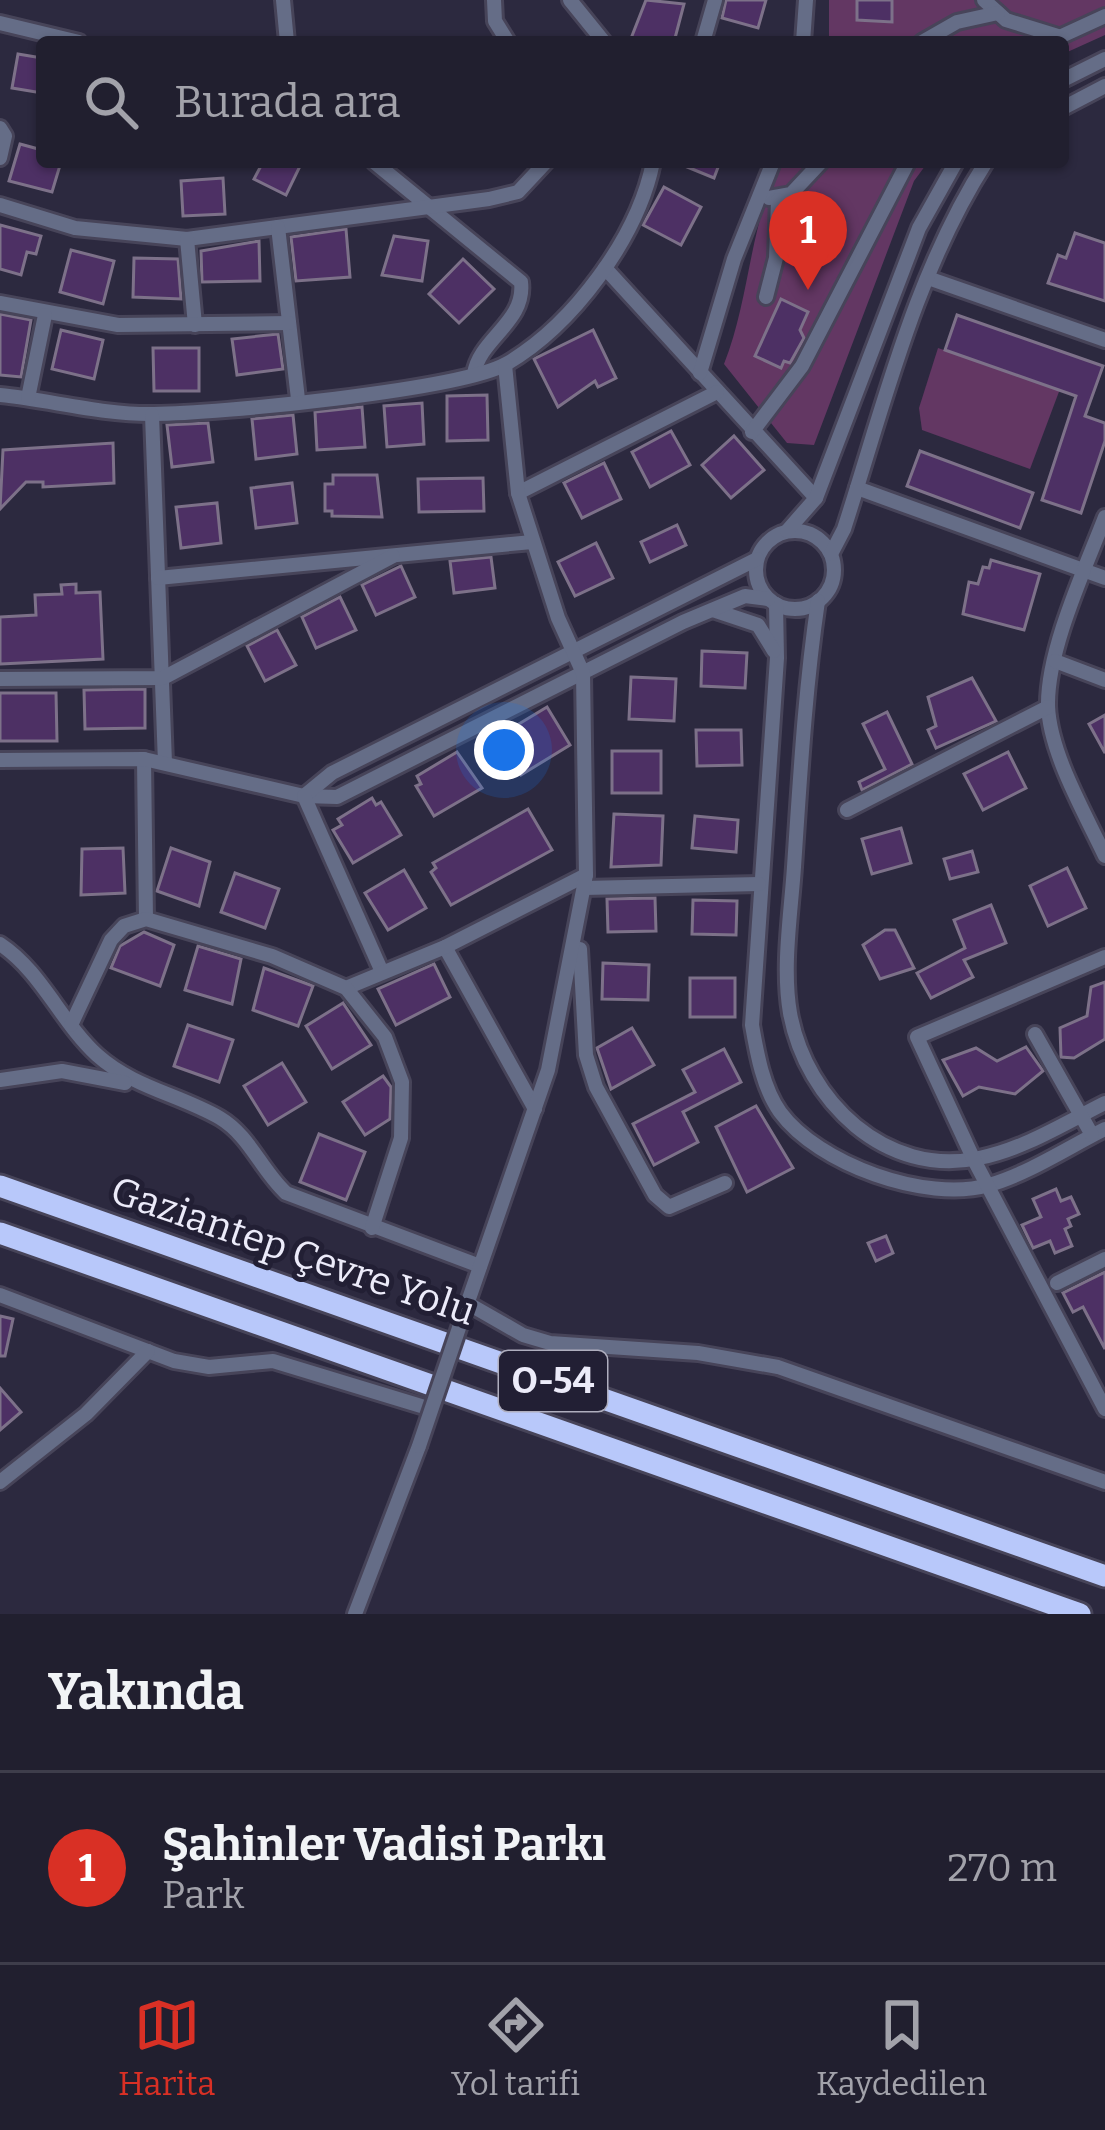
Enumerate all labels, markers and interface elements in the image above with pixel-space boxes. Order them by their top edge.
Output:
search box [36,36,1069,168]
icon: search [78,69,144,135]
text: Burada ara [174,75,401,129]
pin: 1 [769,191,847,290]
your location [474,720,534,780]
street label: Gaziantep Çevre Yolu [105,1167,481,1335]
road number: O-54 [499,1351,607,1411]
text: Yakında [48,1661,244,1723]
text: Şahinler Vadisi Parkı [162,1818,606,1872]
text: 1 [79,1845,95,1891]
text: 270 m [947,1845,1057,1891]
text: Park [162,1872,244,1918]
tab: Harita [118,1992,215,2104]
tab: Yol tarifi [451,1992,580,2104]
tab: Kaydedilen [816,1992,987,2104]

